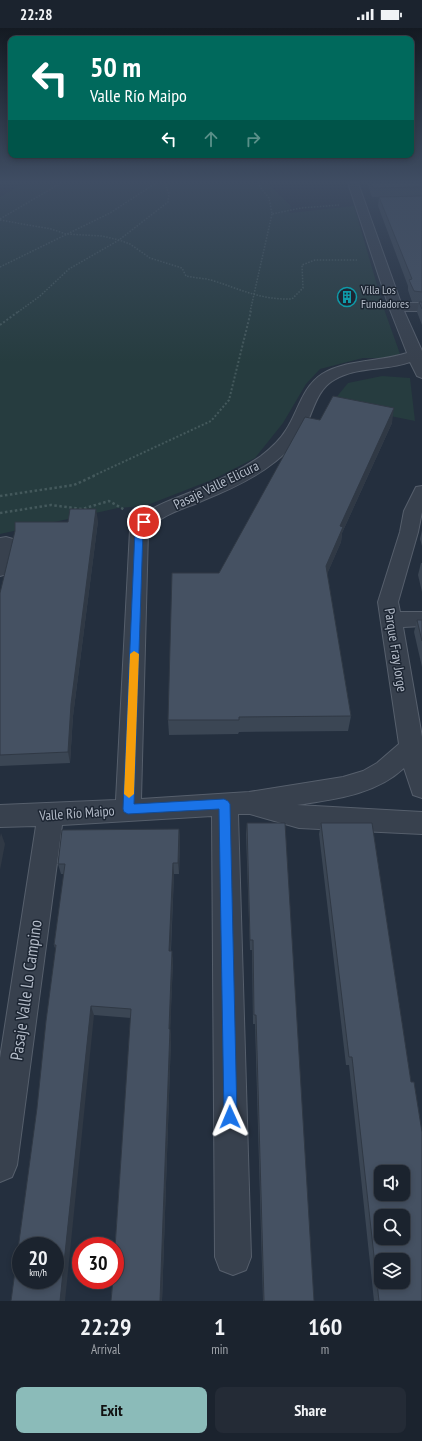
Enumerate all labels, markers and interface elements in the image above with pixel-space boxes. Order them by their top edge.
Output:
text: 22:28 [20,5,52,24]
text: 50 m [90,48,141,85]
icon: left [24,52,76,104]
text: Valle Río Maipo [90,84,187,107]
icon: left [158,128,180,150]
icon: ahead [200,128,222,150]
icon: right [242,128,264,150]
place label: Villa Los Fundadores [360,282,409,311]
building icon: Villa Los Fundadores [336,286,358,308]
street label: Pasaje Valle Elicura [170,457,262,513]
pin [127,505,161,539]
icon: arrive [133,511,155,533]
street label: Parque Fray Jorge [381,607,412,693]
street label: Valle Río Maipo [38,801,115,825]
street label: Pasaje Valle Lo Campino [5,918,47,1062]
position arrow [209,1096,251,1138]
map controls [374,1165,410,1289]
button: sound [374,1165,410,1201]
button: search [374,1209,410,1245]
speed limit sign: 30 [72,1237,124,1289]
text: 20 [28,1245,48,1271]
button: layers [374,1253,410,1289]
text: km/h [29,1266,47,1279]
text: 22:29 [80,1311,132,1342]
text: 1 [214,1311,225,1342]
text: 160 [308,1311,342,1342]
text: Arrival [91,1341,120,1358]
text: min [211,1341,228,1358]
text: m [321,1341,329,1358]
button: Exit [16,1387,207,1433]
button: Share [215,1387,406,1433]

